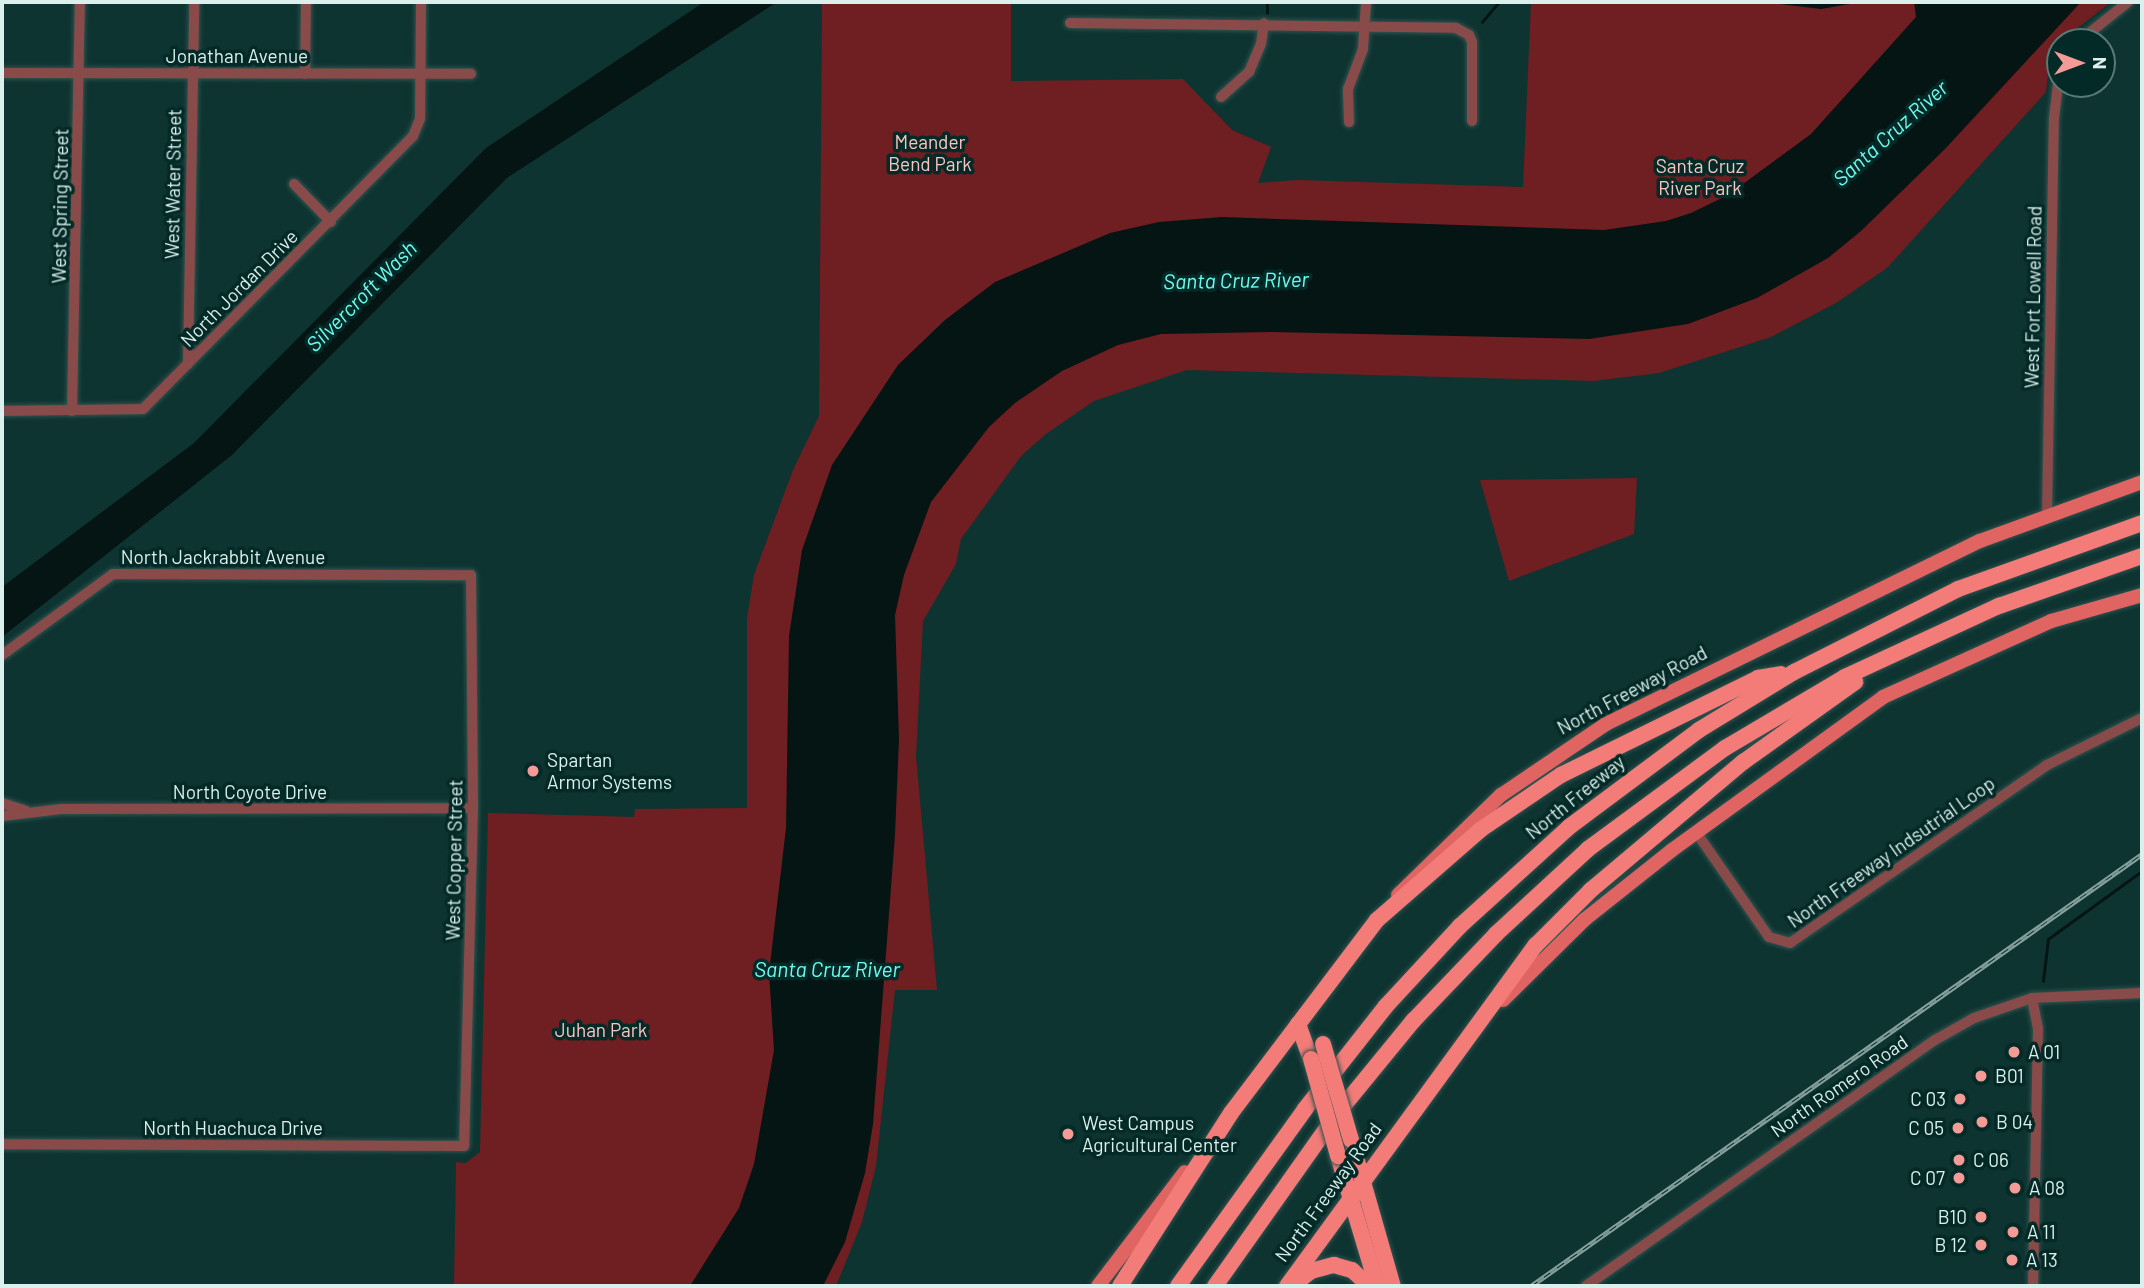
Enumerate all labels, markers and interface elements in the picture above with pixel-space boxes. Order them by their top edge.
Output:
north arrow [2046,28,2116,98]
street label: Jonathan Avenue [166,45,308,67]
text: N [2089,57,2112,69]
water label: Santa Cruz River [1827,75,1953,191]
street label: West Water Street [160,109,186,259]
street label: West Spring Street [47,128,73,284]
park label: Meander Bend Park [888,131,972,175]
park label: Santa Cruz River Park [1656,155,1744,199]
street label: West Fort Lowell Road [2020,205,2046,389]
street label: North Jordan Drive [176,225,302,351]
water label: Silvercroft Wash [301,236,421,356]
water label: Santa Cruz River [1163,266,1309,294]
street label: North Jackrabbit Avenue [121,546,325,568]
street label: North Freeway Road [1553,641,1711,739]
place label: Spartan Armor Systems [547,749,672,793]
street label: North Freeway [1521,750,1629,844]
marker: Spartan Armor Systems [525,763,541,779]
street label: North Freeway Indsutrial Loop [1783,772,1999,932]
street label: West Copper Street [441,779,467,941]
street label: North Coyote Drive [173,781,327,803]
water label: Santa Cruz River [754,956,900,982]
park label: Juhan Park [555,1019,647,1041]
street label: North Romero Road [1766,1030,1912,1142]
place label: A 01 [2028,1041,2060,1063]
marker: A 01 [2006,1044,2022,1060]
place label: B01 [1995,1065,2024,1087]
marker: B01 [1973,1068,1989,1084]
place label: C 03 [1910,1088,1946,1110]
marker: C 03 [1952,1091,1968,1107]
place label: B 04 [1996,1111,2033,1133]
place label: West Campus Agricultural Center [1082,1112,1237,1156]
marker: B 04 [1974,1114,1990,1130]
street label: North Huachuca Drive [143,1117,323,1139]
place label: C 05 [1908,1117,1944,1139]
street label: North Freeway Road [1270,1118,1386,1266]
marker: C 05 [1950,1120,1966,1136]
marker: West Campus Agricultural Center [1060,1126,1076,1142]
place label: C 06 [1973,1149,2009,1171]
marker: C 06 [1951,1152,1967,1168]
place label: C 07 [1910,1167,1945,1189]
marker: C 07 [1951,1170,1967,1186]
place label: A 08 [2029,1177,2065,1199]
marker: A 08 [2007,1180,2023,1196]
place label: B10 [1938,1206,1967,1228]
marker: B10 [1973,1209,1989,1225]
place label: A 11 [2027,1221,2056,1243]
marker: A 11 [2005,1224,2021,1240]
place label: B 12 [1934,1234,1967,1256]
marker: B 12 [1973,1237,1989,1253]
place label: A 13 [2026,1249,2058,1271]
marker: A 13 [2004,1252,2020,1268]

